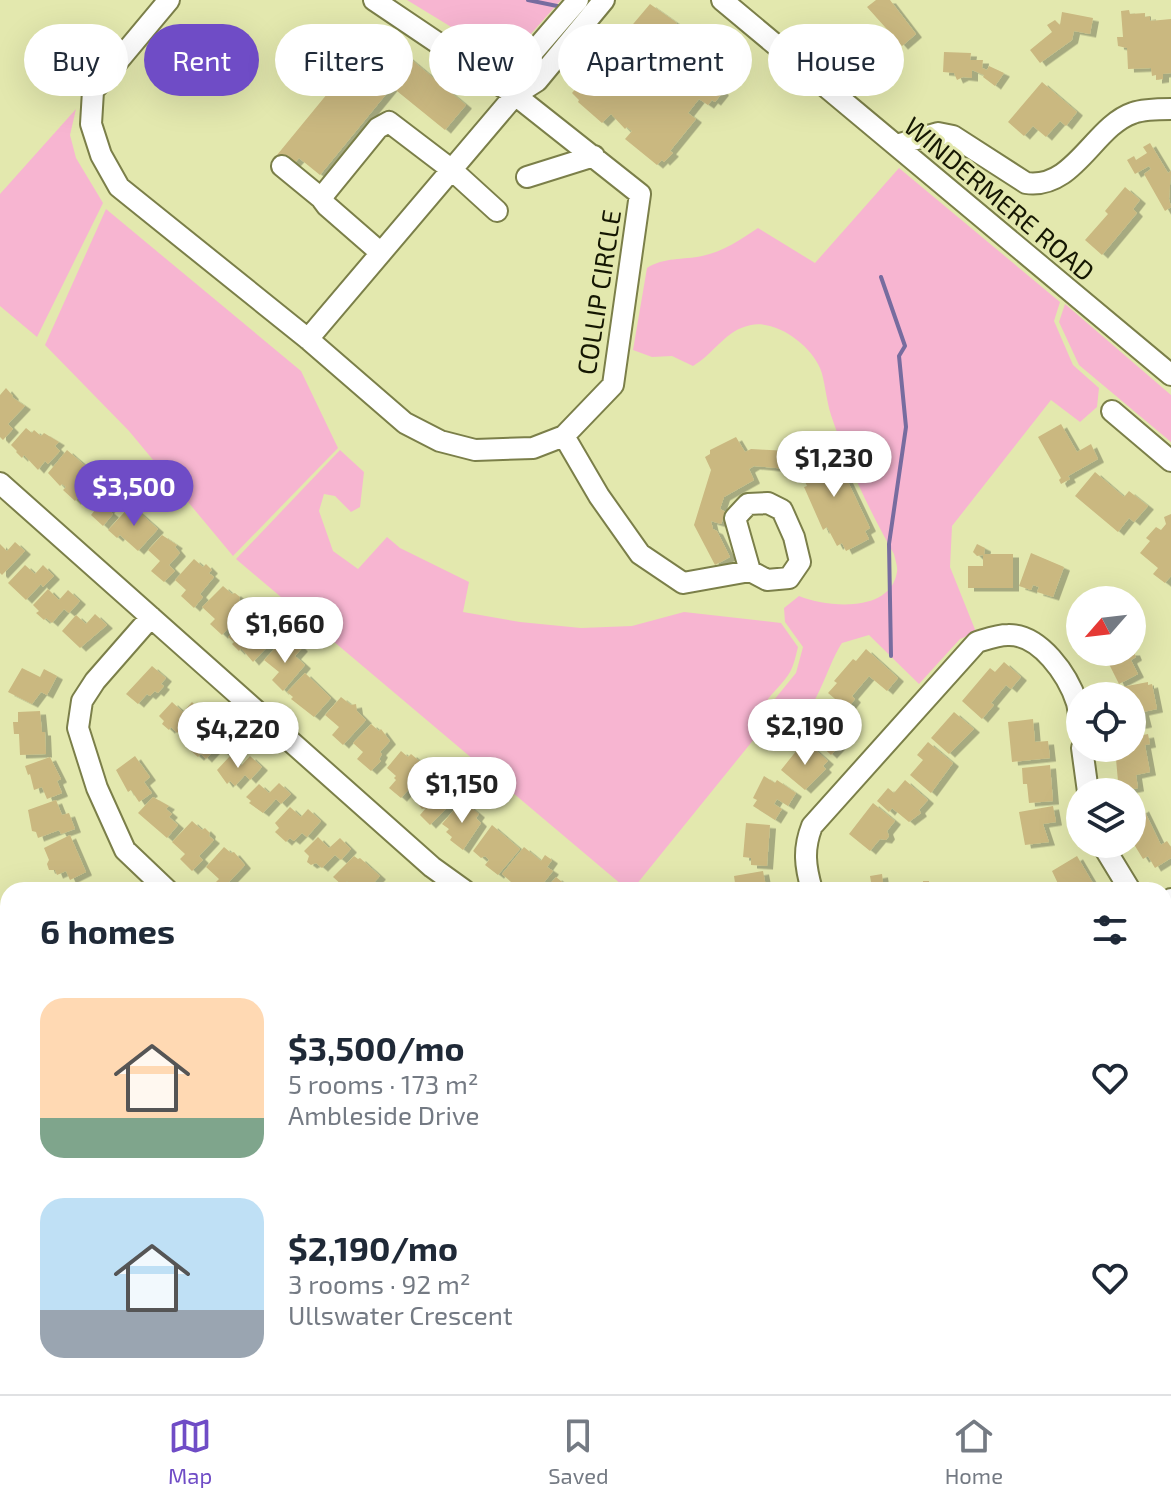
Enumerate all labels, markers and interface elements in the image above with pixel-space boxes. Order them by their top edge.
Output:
chip: Buy [24,24,128,96]
chip: Rent [144,24,259,96]
chip: Filters [275,24,413,96]
chip: New [429,24,542,96]
chip: Apartment [558,24,752,96]
chip: House [768,24,904,96]
street label: WINDERMERE ROAD [899,110,1101,286]
street label: COLLIP CIRCLE [570,207,626,377]
pin: $1,230 [769,431,899,499]
text: $1,230 [795,441,873,472]
pin: $3,500 [69,460,199,528]
text: $3,500 [92,470,176,501]
north arrow [1066,586,1146,666]
map controls [1066,586,1146,858]
pin: $1,660 [220,597,350,665]
text: $1,660 [245,607,325,638]
button: locate [1066,682,1146,762]
pin: $2,190 [740,699,870,767]
pin: $4,220 [173,702,303,770]
text: $2,190 [766,709,844,740]
text: $4,220 [196,712,280,743]
pin: $1,150 [397,757,527,825]
text: $1,150 [425,767,499,798]
button: layers [1066,778,1146,858]
icon: filters [1088,908,1132,952]
text: 6 homes [40,910,175,951]
text: $3,500/mo [288,1027,465,1068]
icon: home [104,1030,200,1126]
icon: heart [1088,1056,1132,1100]
text: 5 rooms · 173 m² [288,1068,479,1099]
text: Ambleside Drive [288,1099,480,1130]
text: $2,190/mo [288,1227,458,1268]
icon: home [104,1230,200,1326]
icon: heart [1088,1256,1132,1300]
text: 3 rooms · 92 m² [288,1268,470,1299]
text: Ullswater Crescent [288,1299,513,1330]
tab: Map [168,1414,212,1488]
tab: Saved [548,1414,609,1488]
tab: Home [945,1414,1003,1488]

